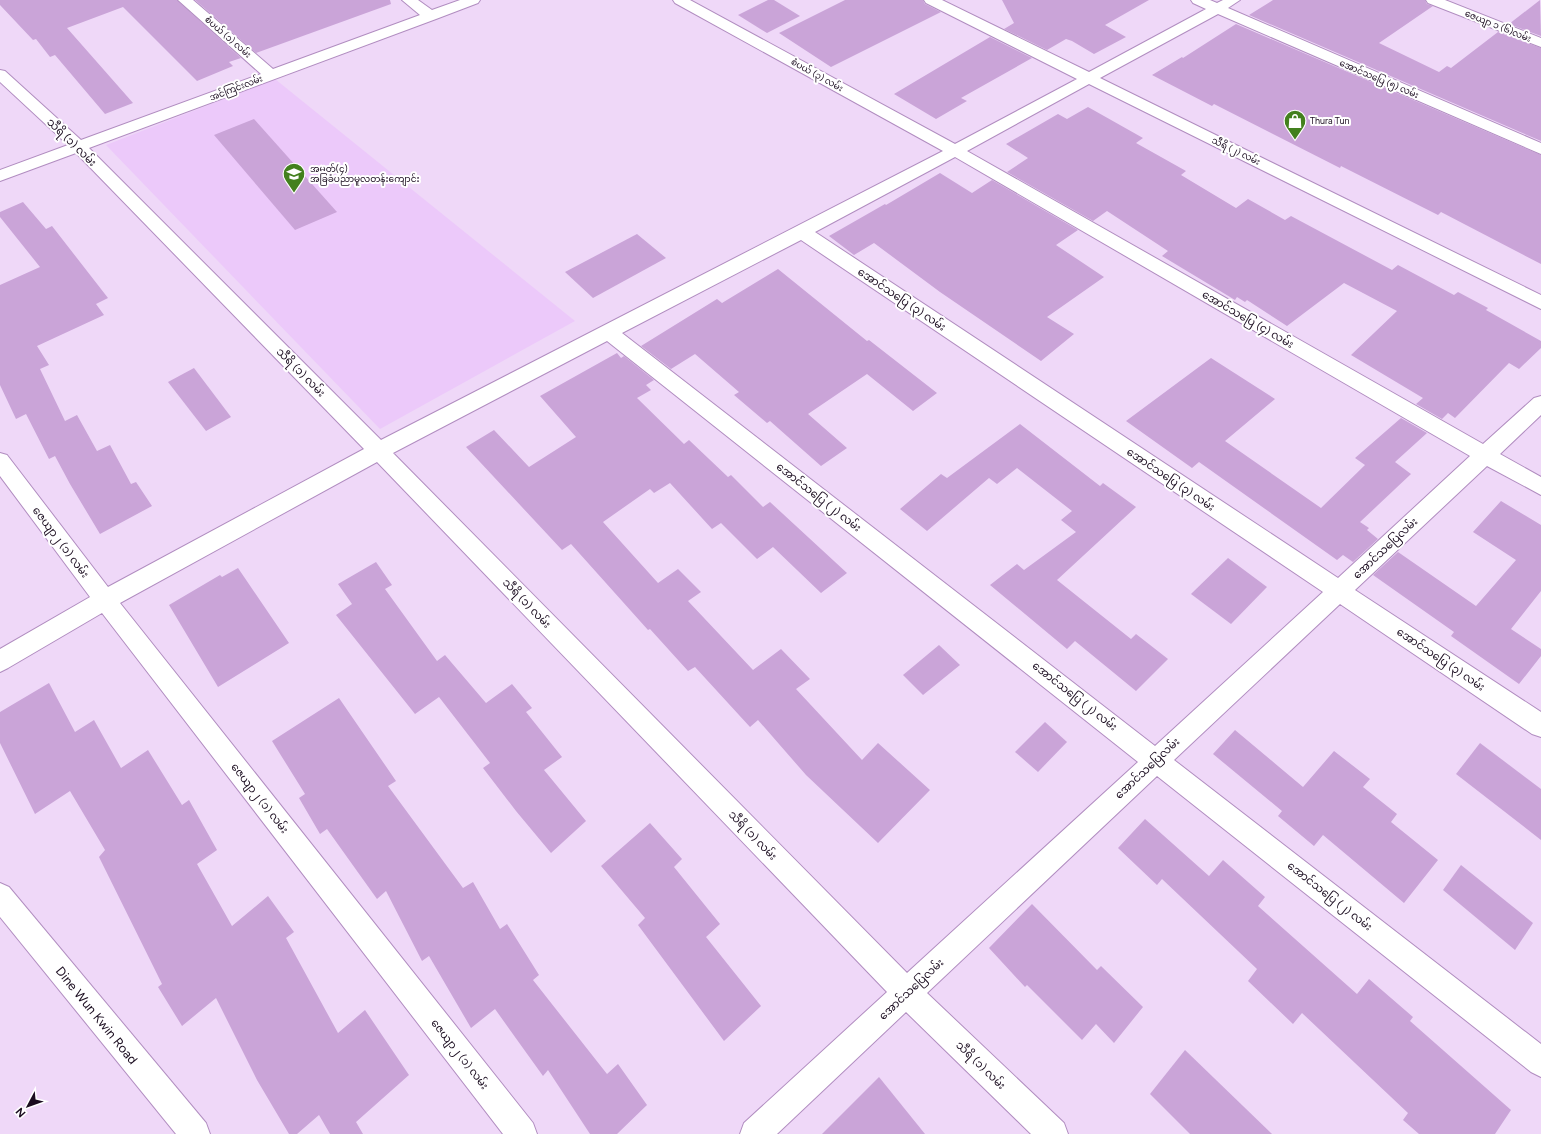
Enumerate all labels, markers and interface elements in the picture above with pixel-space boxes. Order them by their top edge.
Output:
street label: ဇေယျာ ၁ (၆)လမ်း [1462,7,1533,47]
street label: စံပယ် (၁) လမ်း [203,13,254,60]
street label: စံပယ် (၃) လမ်း [788,56,845,95]
street label: အောင်သပြေ (၅) လမ်း [1337,57,1421,102]
street label: အင်ကြင်းလမ်း [208,72,265,105]
shop icon: Thura Tun [1282,108,1308,141]
street label: သီရိ (၁) လမ်း [43,115,100,171]
place label: Thura Tun [1310,115,1349,126]
street label: သီရိ (၂) လမ်း [1209,133,1263,169]
school or university icon: အမှတ်(၄) အခြခံပညာမူလတန်းကျောင်း [281,161,307,194]
place label: အမှတ်(၄) အခြခံပညာမူလတန်းကျောင်း [310,163,420,187]
street label: အောင်သပြေ (၃) လမ်း [854,264,949,335]
street label: အောင်သပြေ (၄) လမ်း [1199,287,1296,353]
street label: သီရိ (၁) လမ်း [272,345,329,401]
street label: အောင်သပြေ (၃) လမ်း [1123,444,1218,515]
street label: အောင်သပြေ (၂) လမ်း [772,459,864,536]
street label: ဇေယျာ၂ (၁) လမ်း [28,504,92,582]
street label: အောင်သပြေလမ်း [1350,514,1422,583]
street label: သီရိ (၁) လမ်း [498,575,554,632]
street label: အောင်သပြေ (၃) လမ်း [1393,624,1488,695]
street label: အောင်သပြေ (၂) လမ်း [1028,658,1120,735]
street label: အောင်သပြေလမ်း [1112,734,1184,803]
street label: ဇေယျာ၂ (၁) လမ်း [227,760,292,837]
street label: သီရိ (၁) လမ်း [724,807,780,864]
street label: အောင်သပြေ (၂) လမ်း [1283,858,1375,935]
street label: အောင်သပြေလမ်း [876,955,948,1024]
street label: Dine Wun Kwin Road [53,964,141,1067]
street label: ဇေယျာ၂ (၁) လမ်း [427,1016,492,1093]
street label: သီရိ (၁) လမ်း [952,1038,1009,1094]
north arrow [8,1086,48,1126]
text: N [13,1105,29,1120]

